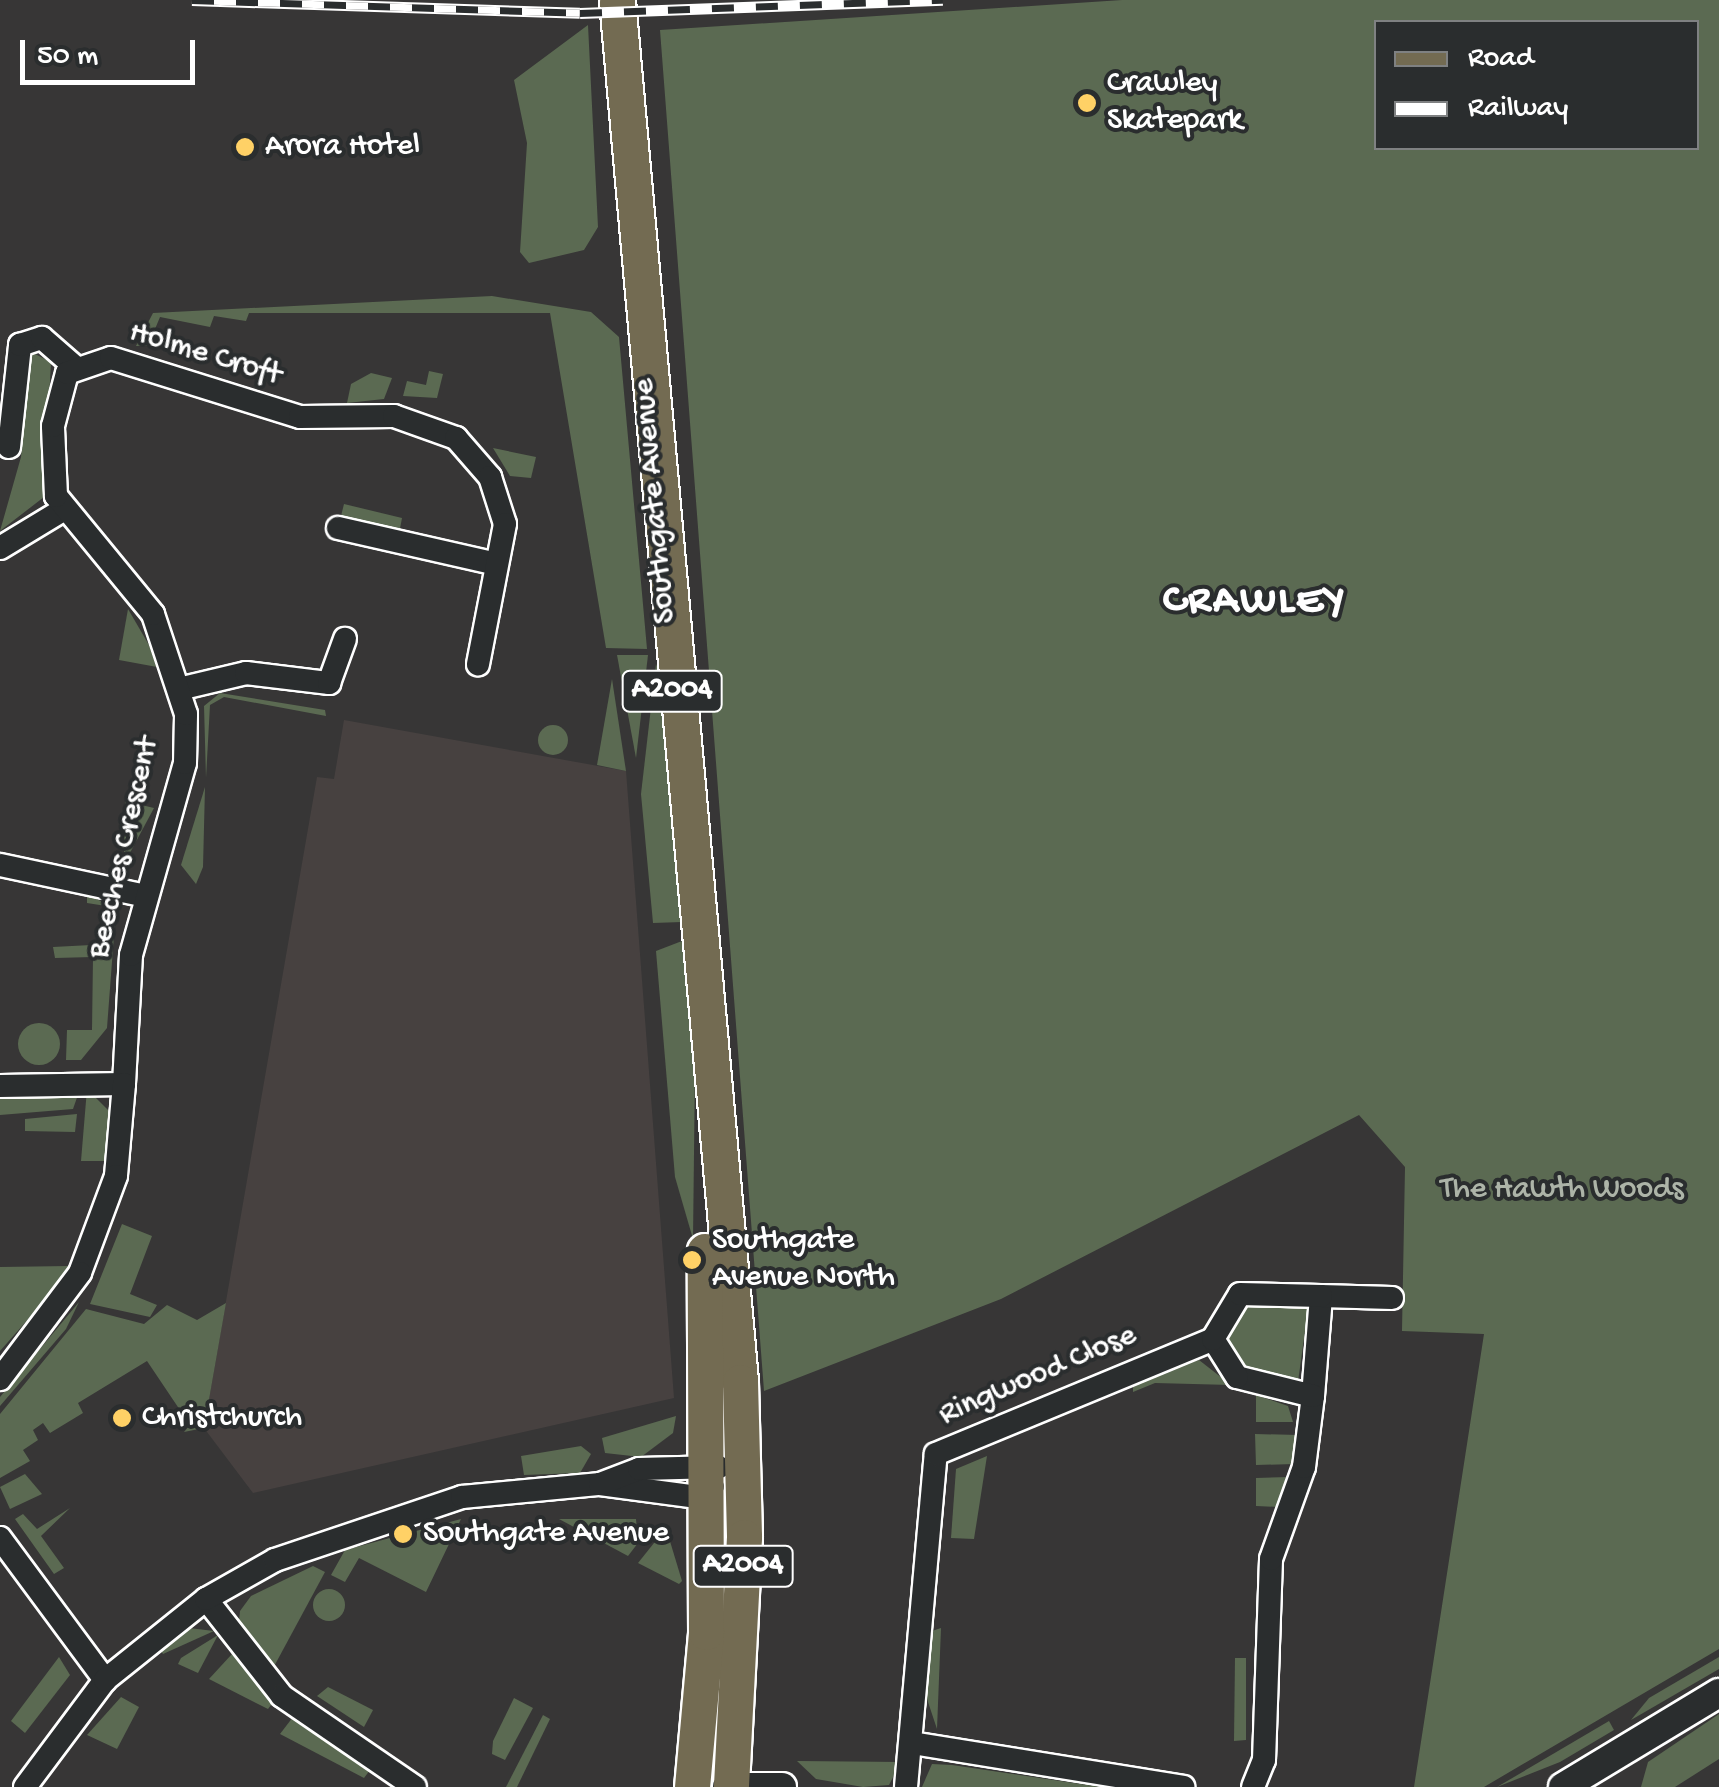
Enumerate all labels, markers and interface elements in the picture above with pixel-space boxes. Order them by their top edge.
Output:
scale bar [25,20,200,82]
legend [1374,20,1699,150]
text: 50 m [37,40,98,75]
text: Road [1468,42,1534,77]
place label: Crawley Skatepark [1107,66,1243,141]
marker: Crawley Skatepark [1076,92,1098,114]
text: Railway [1468,92,1568,127]
place label: Arora Hotel [265,128,420,166]
marker: Arora Hotel [234,136,256,158]
street label: Holme Croft [124,314,286,396]
street label: Southgate Avenue [626,377,686,625]
district label: CRAWLEY [1163,578,1347,628]
road number: A2004 [620,666,724,716]
street label: Beeches Crescent [81,734,169,962]
park label: The Hawth Woods [1440,1171,1684,1209]
place label: Southgate Avenue North [712,1223,895,1298]
marker: Southgate Avenue North [681,1249,703,1271]
street label: Ringwood Close [933,1317,1143,1435]
place label: Christchurch [142,1399,302,1437]
marker: Christchurch [111,1407,133,1429]
place label: Southgate Avenue [423,1515,669,1553]
marker: Southgate Avenue [392,1523,414,1545]
road number: A2004 [690,1541,796,1591]

